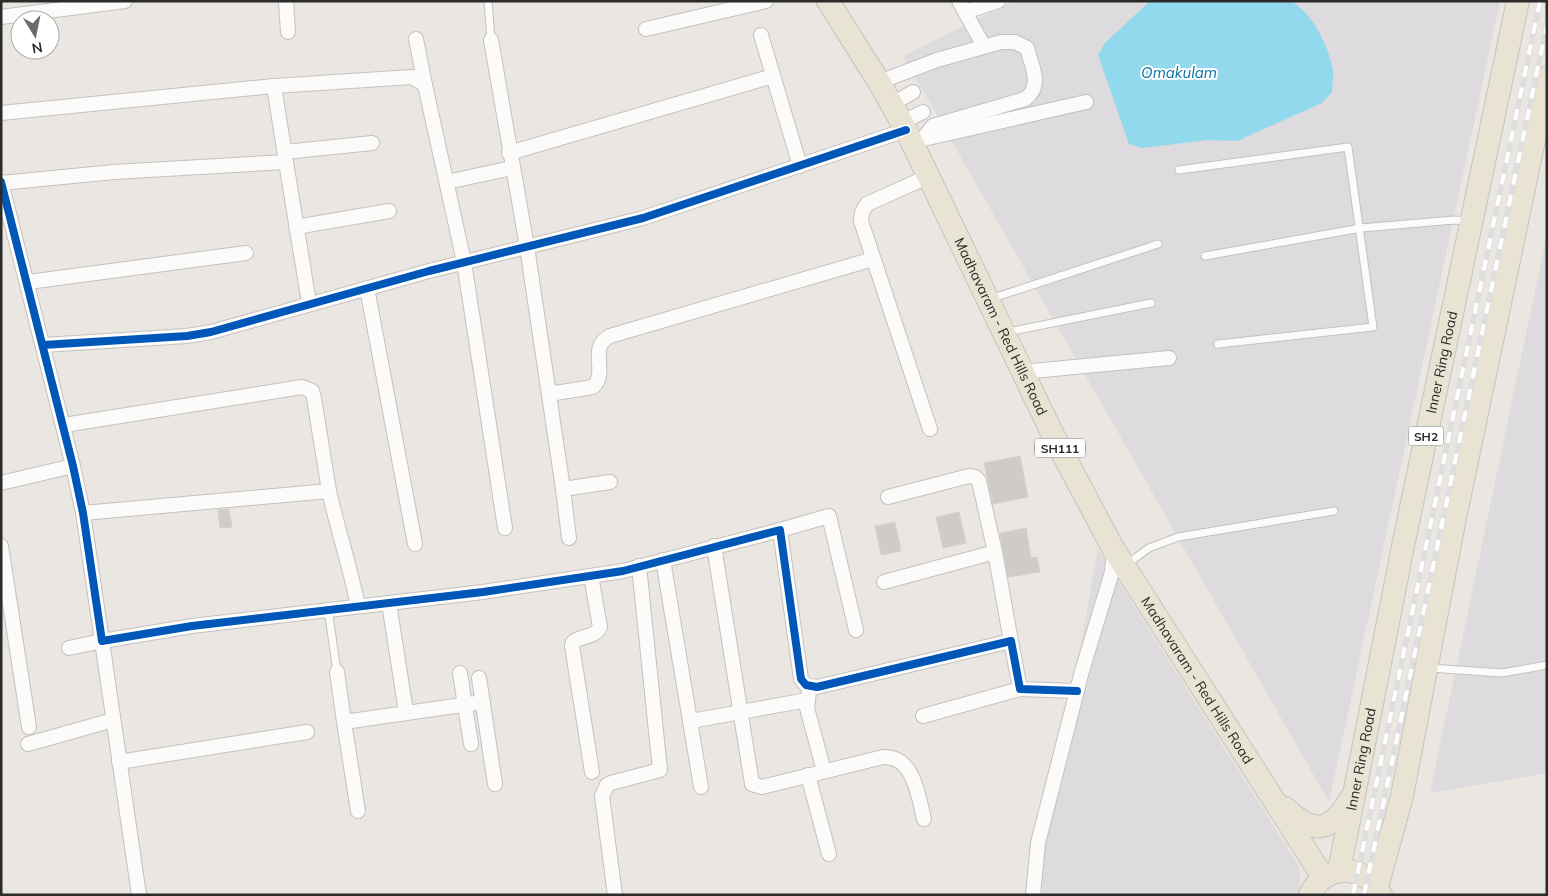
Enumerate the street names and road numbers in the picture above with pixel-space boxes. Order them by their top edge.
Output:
street label: Madhavaram - Red Hills Road [950,235,1051,418]
street label: Inner Ring Road [1422,309,1461,415]
road number: SH2 [1408,426,1444,446]
road number: SH111 [1035,438,1085,458]
street label: Madhavaram - Red Hills Road [1137,593,1257,767]
street label: Inner Ring Road [1342,706,1380,812]

